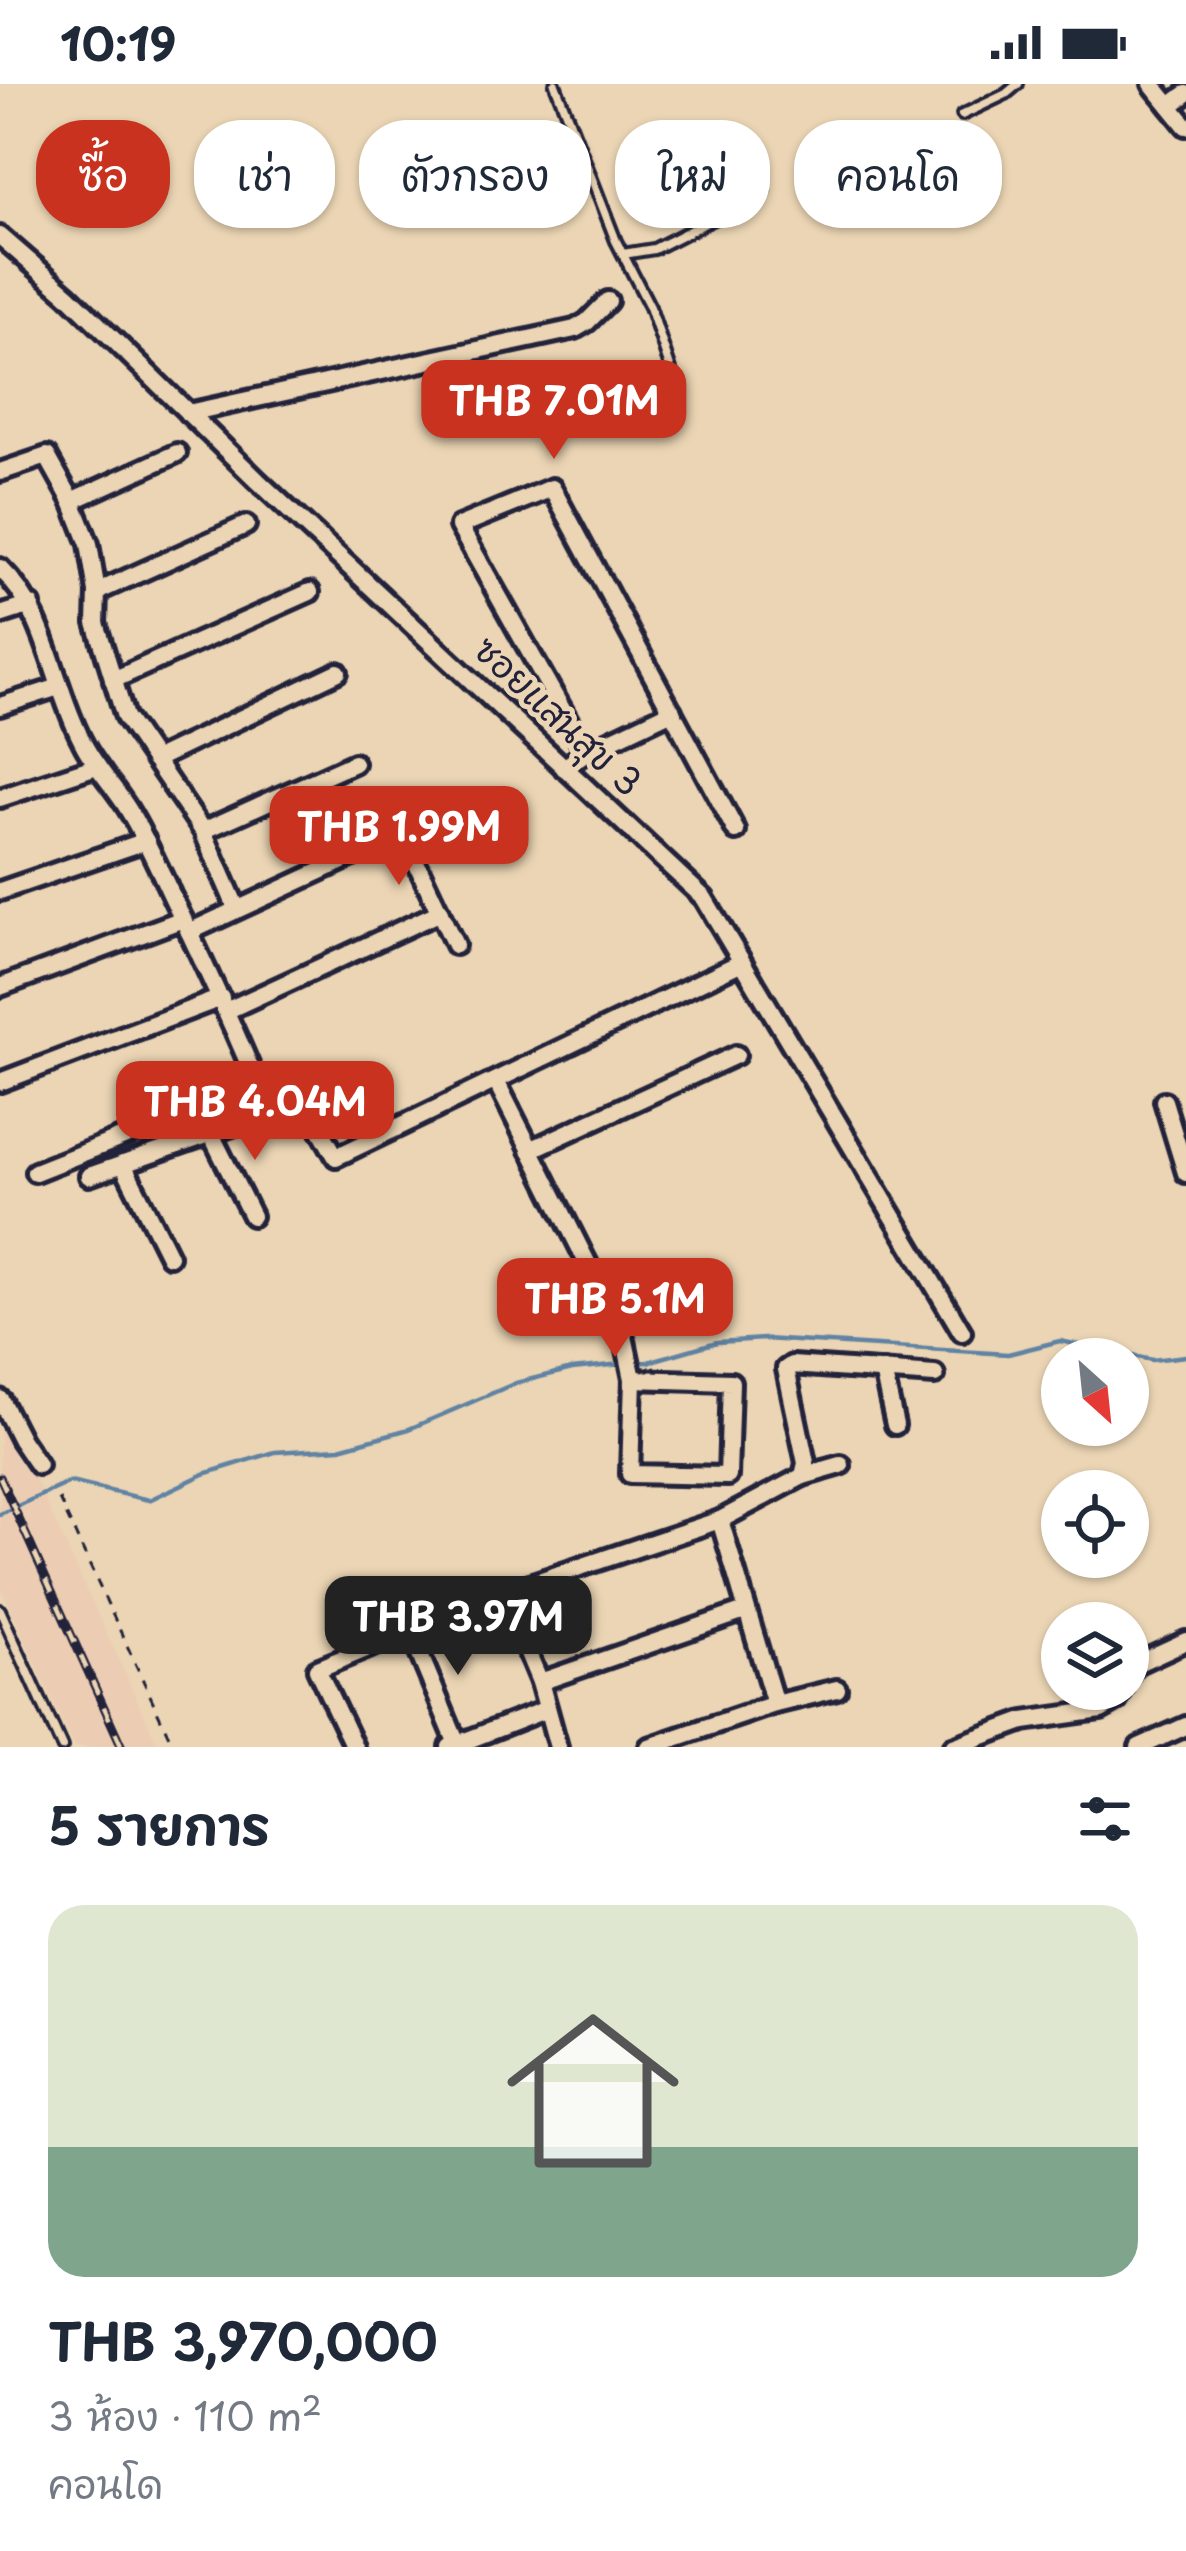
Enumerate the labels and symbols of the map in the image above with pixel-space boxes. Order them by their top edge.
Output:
pin: THB 7.01M [417,360,691,462]
street label: ซอยแสนสุข 3 [461,622,656,809]
pin: THB 1.99M [262,786,536,888]
pin: THB 4.04M [118,1061,392,1163]
pin: THB 5.1M [491,1258,739,1360]
north arrow [1041,1338,1149,1446]
pin: THB 3.97M [321,1576,595,1678]

